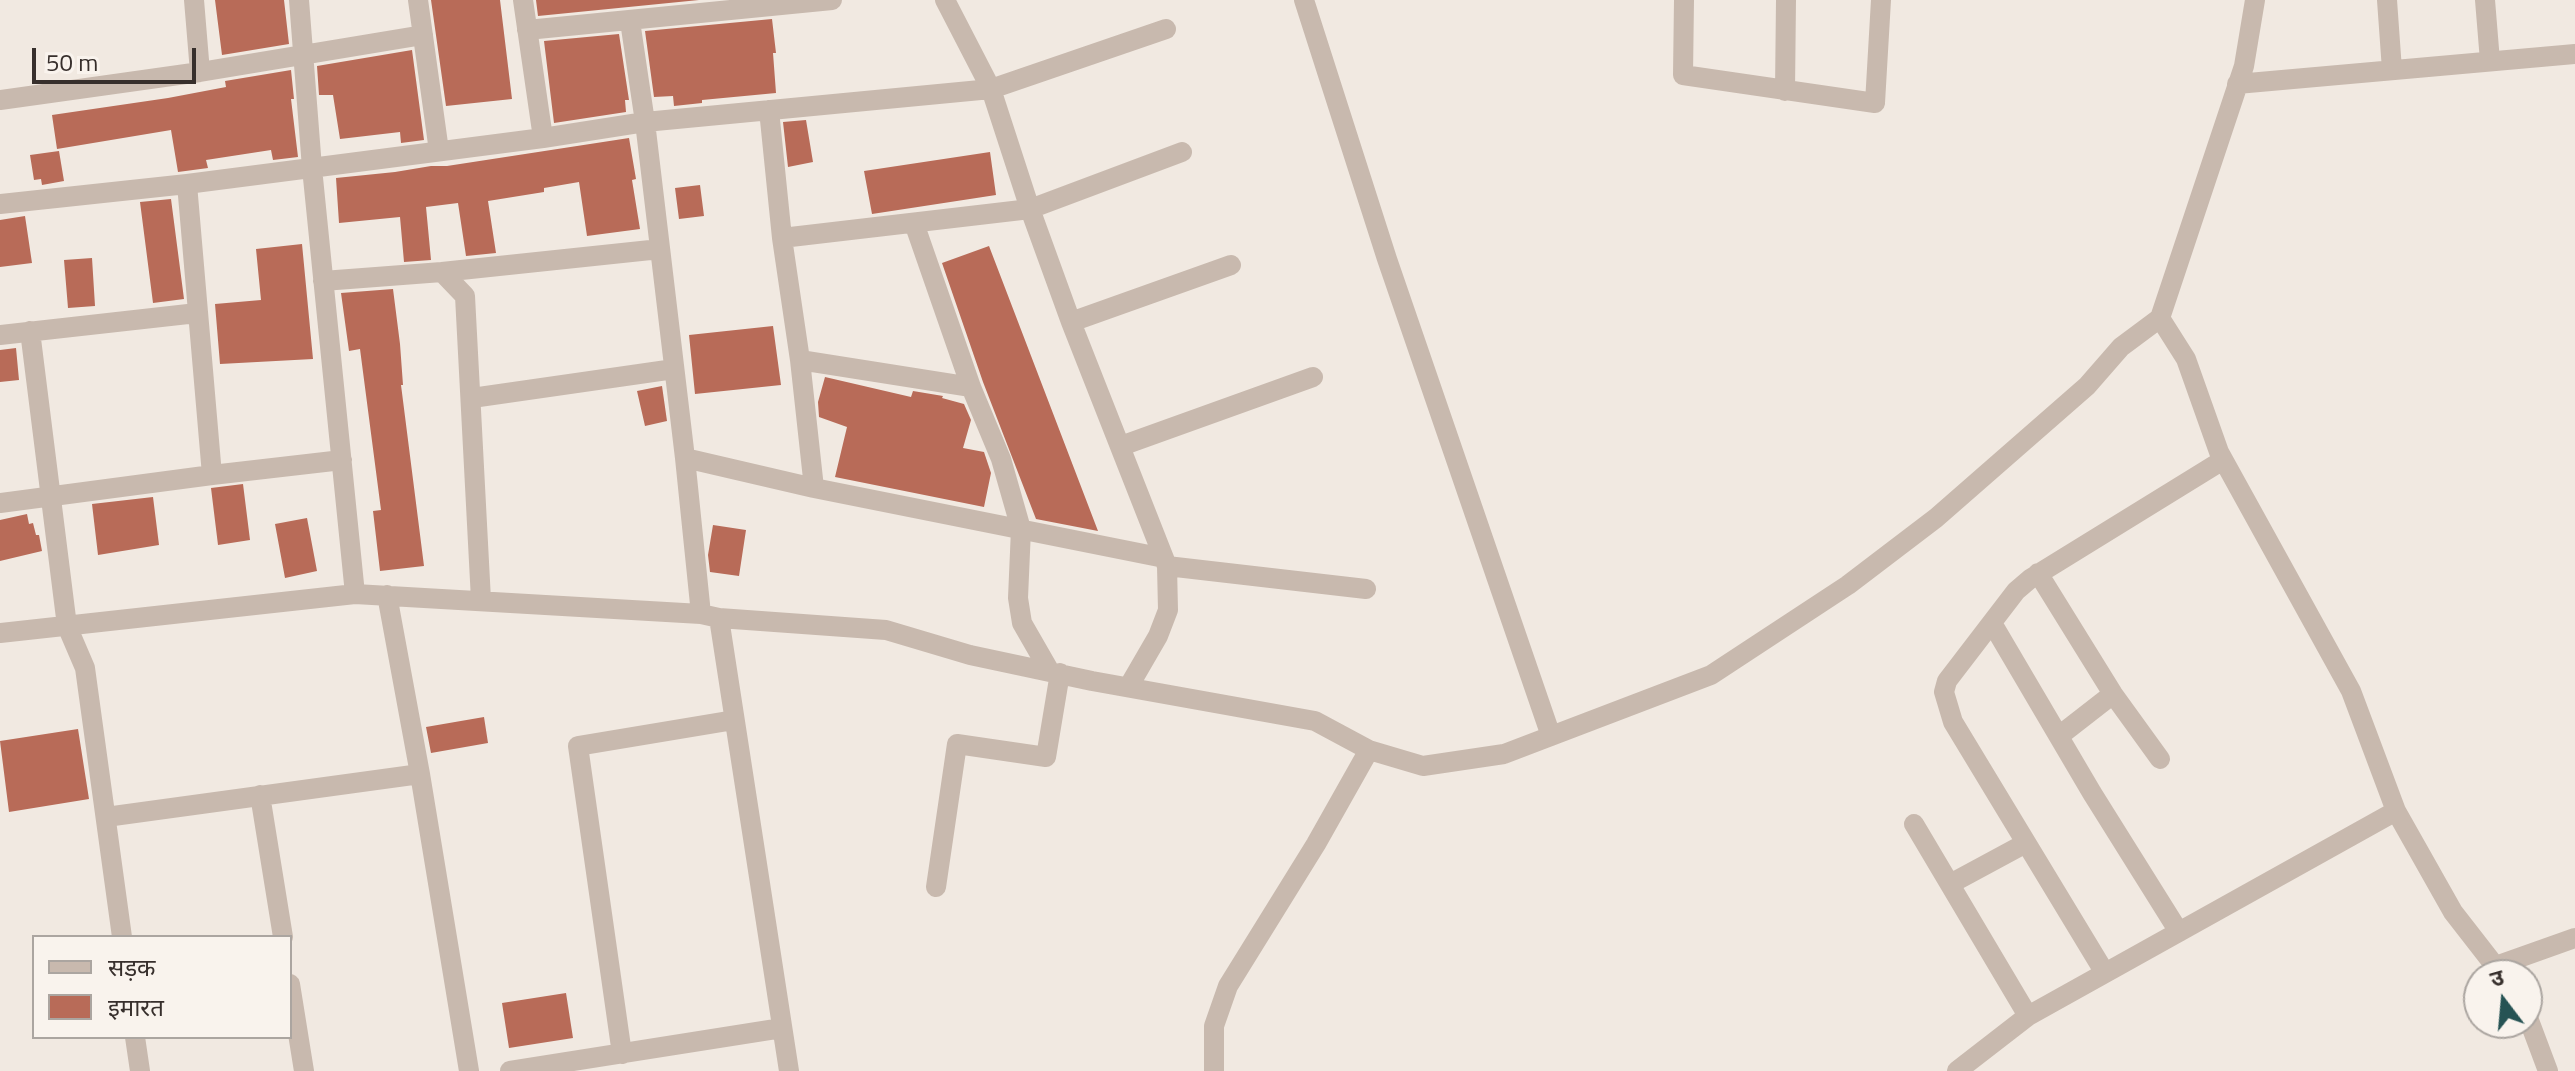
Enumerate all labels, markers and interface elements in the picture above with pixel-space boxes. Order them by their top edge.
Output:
scale bar [36,32,200,82]
text: 50 m [46,44,98,80]
legend [32,935,292,1039]
text: सड़क [108,949,156,985]
north arrow [2463,959,2543,1039]
text: उ [2486,960,2508,996]
text: इमारत [108,989,164,1025]

